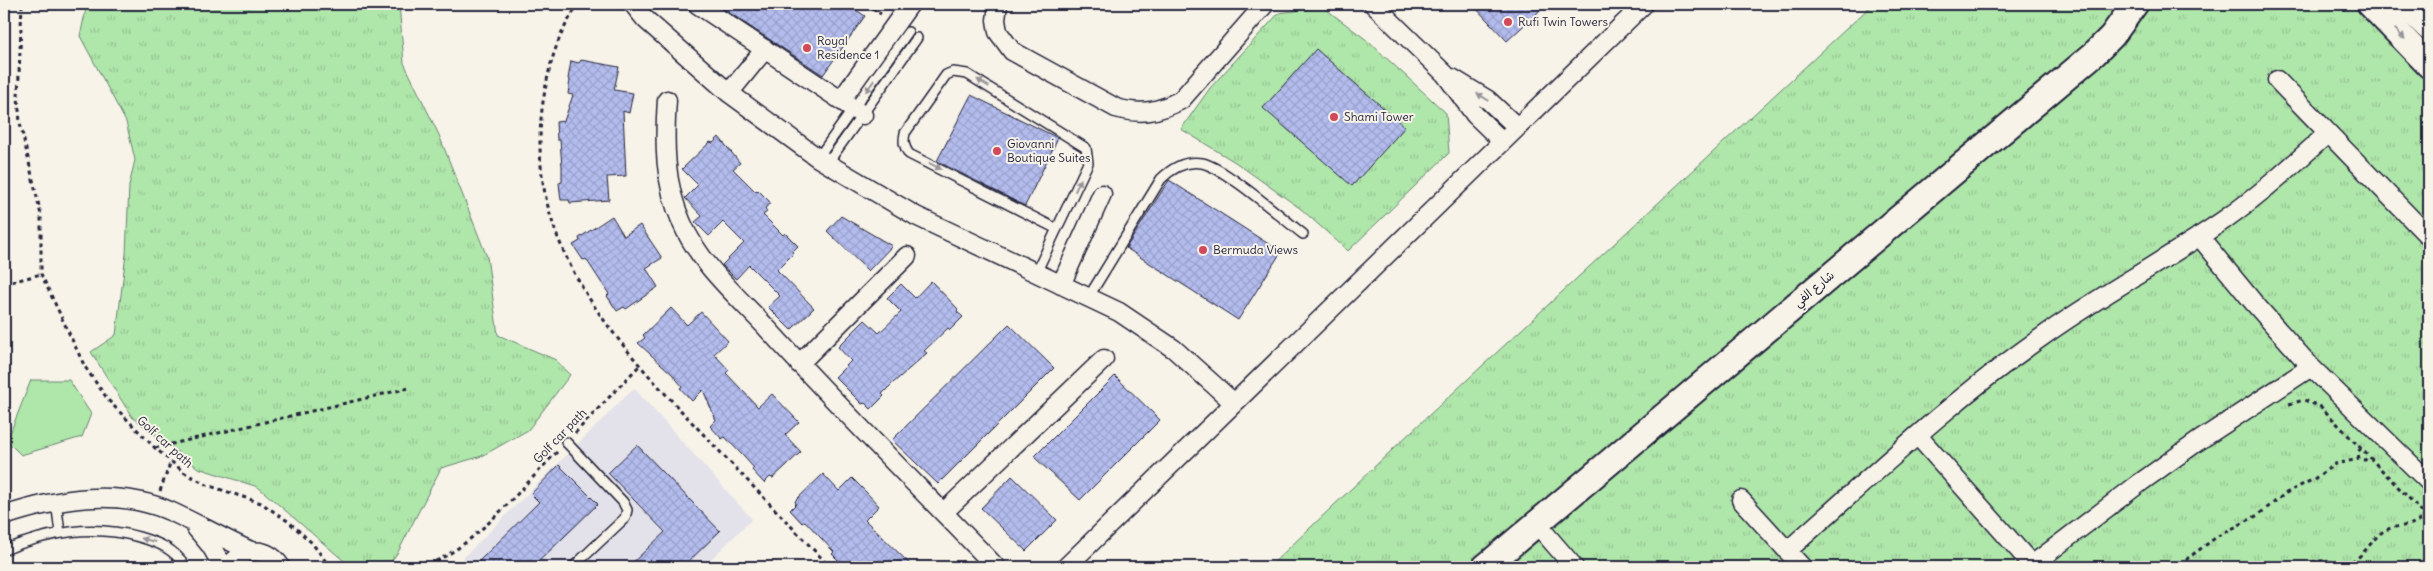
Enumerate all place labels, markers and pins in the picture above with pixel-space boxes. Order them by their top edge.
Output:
place label: Rufi Twin Towers [1518,14,1608,29]
marker: Rufi Twin Towers [1502,16,1514,28]
place label: Royal Residence 1 [817,33,879,62]
marker: Royal Residence 1 [801,42,813,54]
place label: Shami Tower [1344,109,1414,124]
marker: Shami Tower [1328,111,1340,123]
place label: Giovanni Boutique Suites [1007,136,1090,165]
marker: Giovanni Boutique Suites [991,145,1003,157]
place label: Bermuda Views [1213,242,1298,257]
marker: Bermuda Views [1197,244,1209,256]

